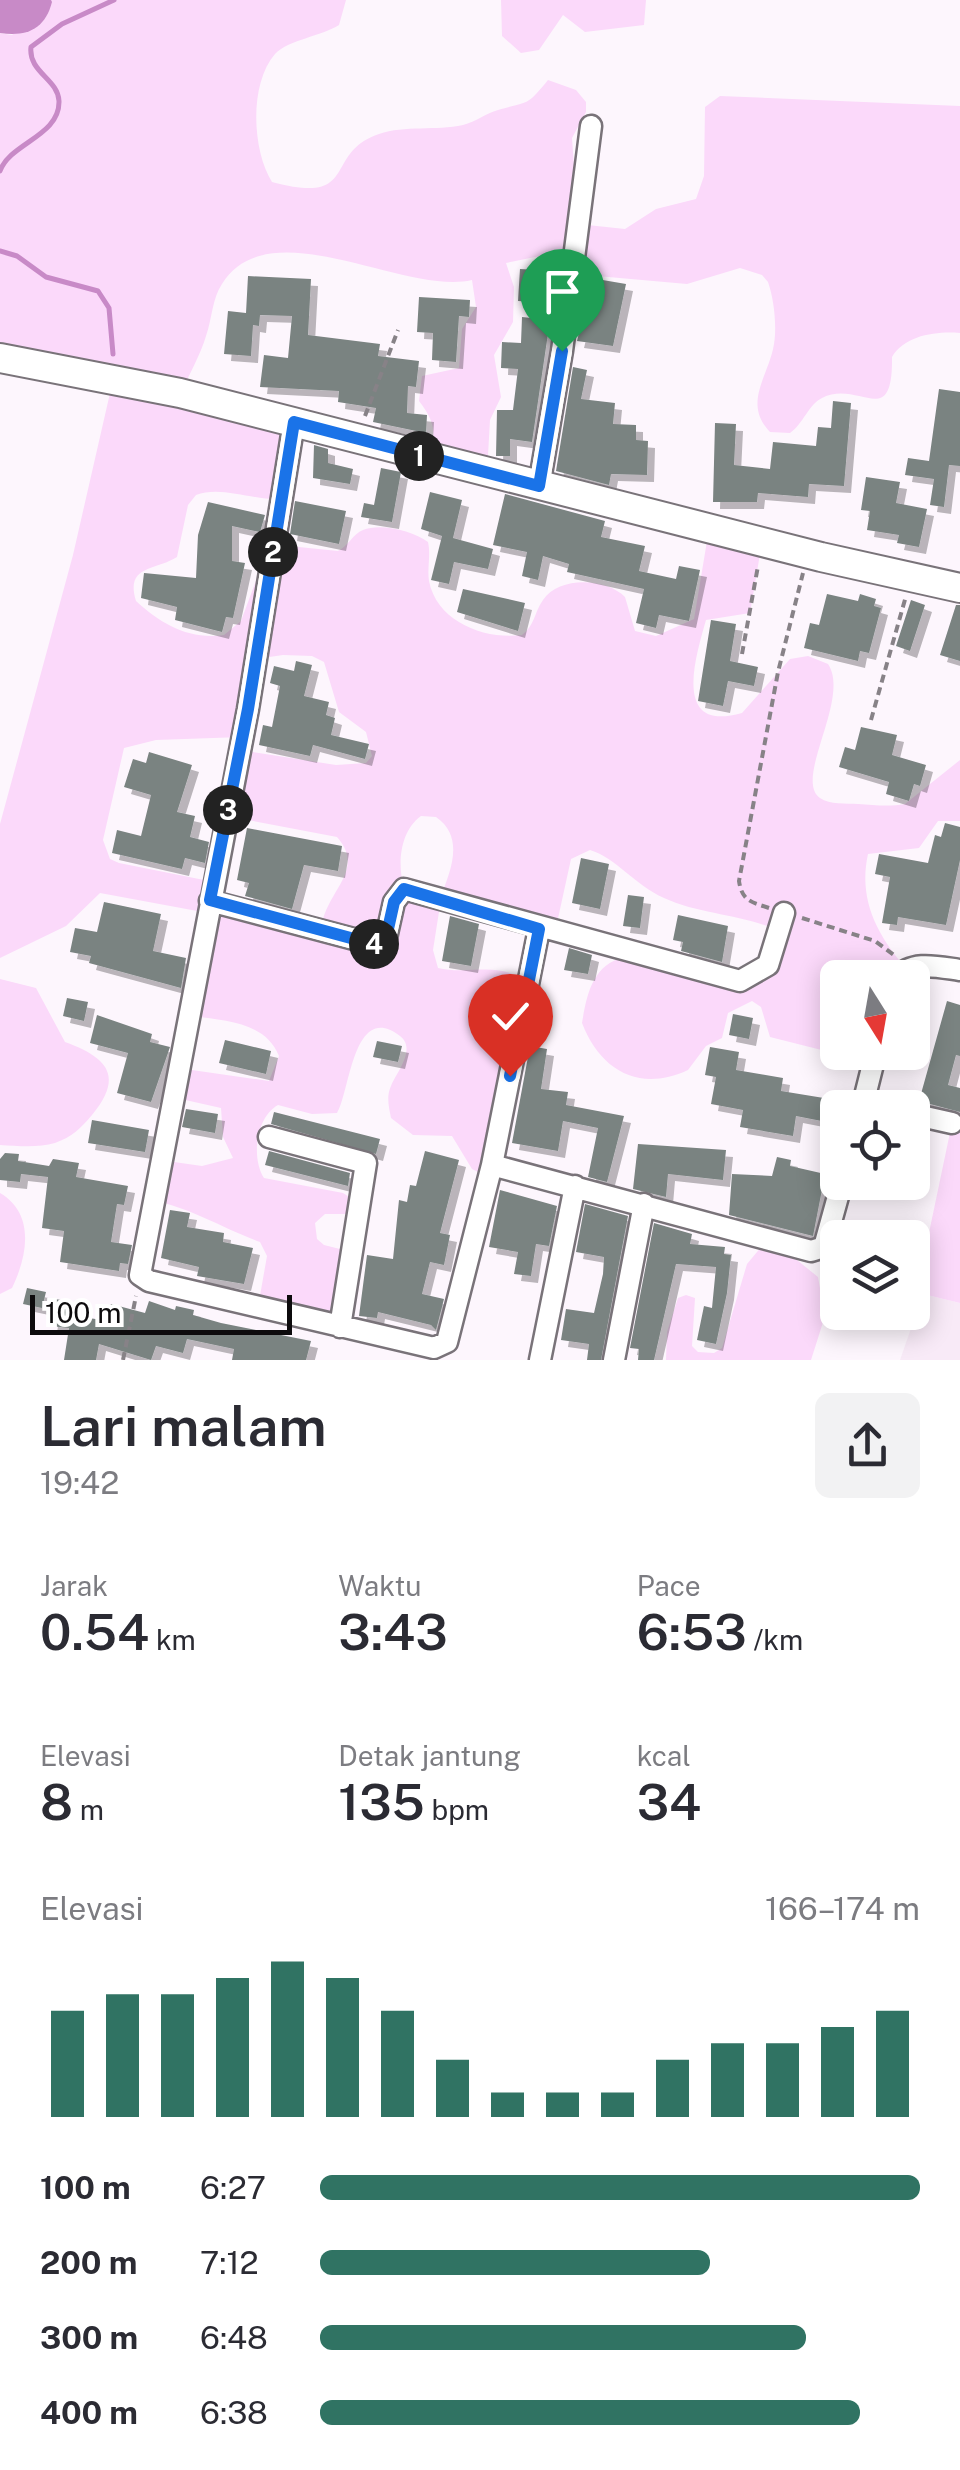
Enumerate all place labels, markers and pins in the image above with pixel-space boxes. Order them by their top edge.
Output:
pin [520,249,605,352]
pin: 1 [394,431,444,481]
pin: 2 [248,527,298,577]
pin: 3 [203,785,253,835]
pin: 4 [349,919,399,969]
pin [468,974,553,1077]

